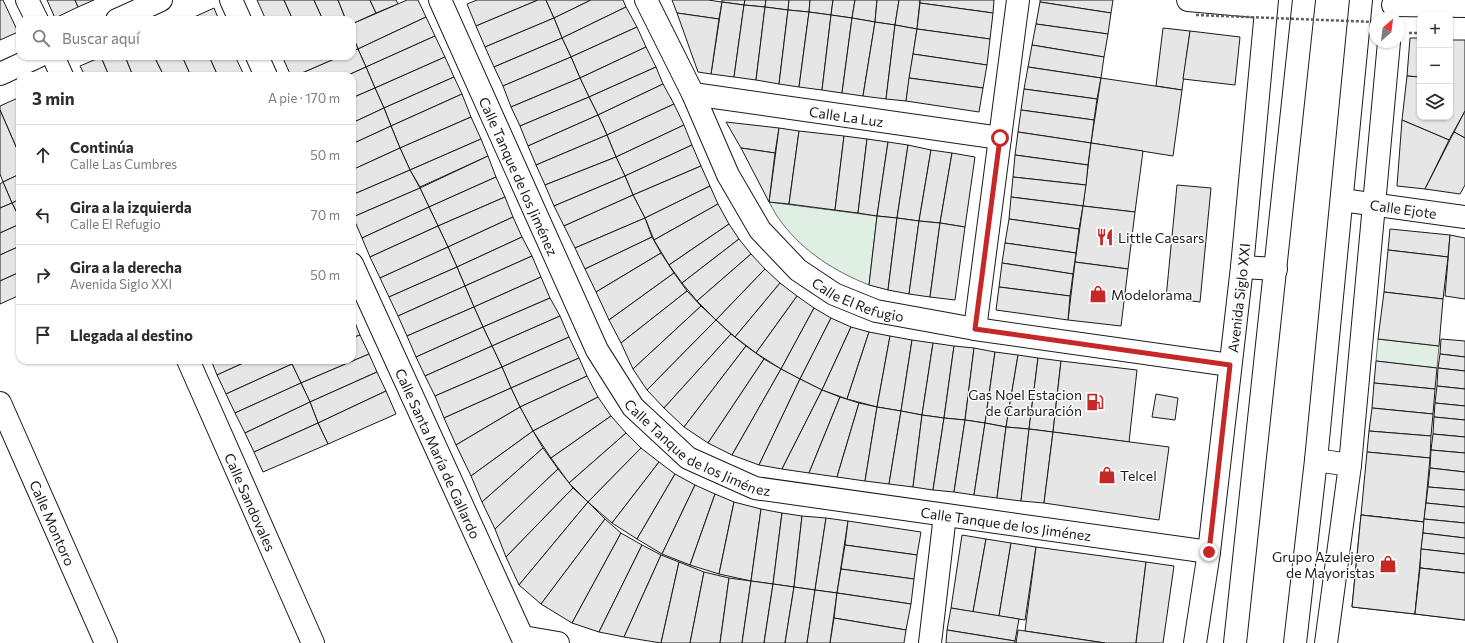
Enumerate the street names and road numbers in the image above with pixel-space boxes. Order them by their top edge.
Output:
street label: Calle Tanque de los Jiménez [476,94,562,258]
street label: Calle La Luz [808,102,885,130]
street label: Calle Ejote [1369,195,1438,222]
street label: Avenida Siglo XXI [1224,242,1253,353]
street label: Calle El Refugio [809,273,905,324]
street label: Calle Santa María de Gallardo [392,365,485,541]
street label: Calle Tanque de los Jiménez [622,396,772,499]
street label: Calle Sandovales [222,450,280,554]
street label: Calle Montoro [27,477,79,568]
street label: Calle Tanque de los Jiménez [920,503,1092,544]

